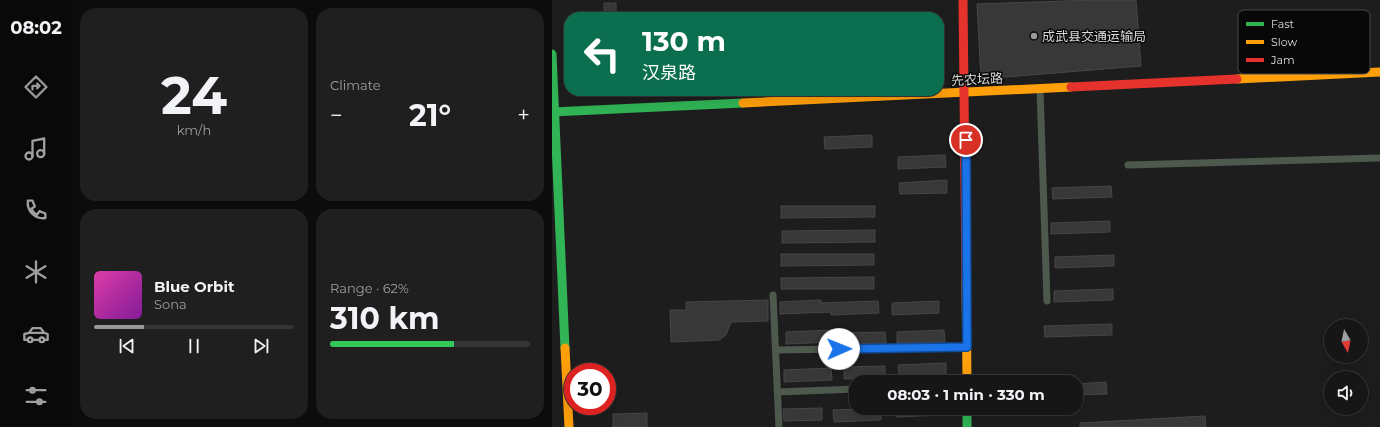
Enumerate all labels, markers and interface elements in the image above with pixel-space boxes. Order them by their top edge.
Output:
legend [1238,10,1370,74]
text: 08:02 [10,17,62,39]
text: Fast [1271,17,1295,31]
text: 130 m [642,24,726,58]
icon: left [576,28,628,80]
place label: 成武县交通运输局 [1042,28,1146,44]
marker: 成武县交通运输局 [1029,31,1039,41]
text: Slow [1271,35,1297,49]
text: Jam [1270,53,1295,67]
text: 汉泉路 [642,62,696,84]
text: 24 [161,64,227,127]
street label: 先农坛路 [951,70,1003,88]
icon: directions [22,73,50,101]
text: Climate [330,77,381,93]
text: 21° [409,97,451,134]
text: − [330,102,343,129]
text: + [517,102,530,129]
text: km/h [177,122,211,138]
pin [949,123,983,157]
icon: arrive [955,129,977,151]
icon: music [22,135,50,163]
icon: phone [22,196,50,224]
icon: climate [22,258,50,286]
text: Blue Orbit [154,277,234,296]
text: Range · 62% [330,280,409,296]
text: Sona [154,296,187,312]
text: 310 km [330,300,439,337]
north arrow [1324,319,1368,363]
map controls [1324,319,1368,415]
icon: car [22,320,50,348]
position arrow [818,328,860,370]
icon: previous [116,335,138,357]
icon: pause [183,335,205,357]
icon: next [250,335,272,357]
speed limit sign: 30 [564,363,616,415]
button: sound [1324,371,1368,415]
icon: filters [22,382,50,410]
text: 08:03 · 1 min · 330 m [887,385,1045,404]

